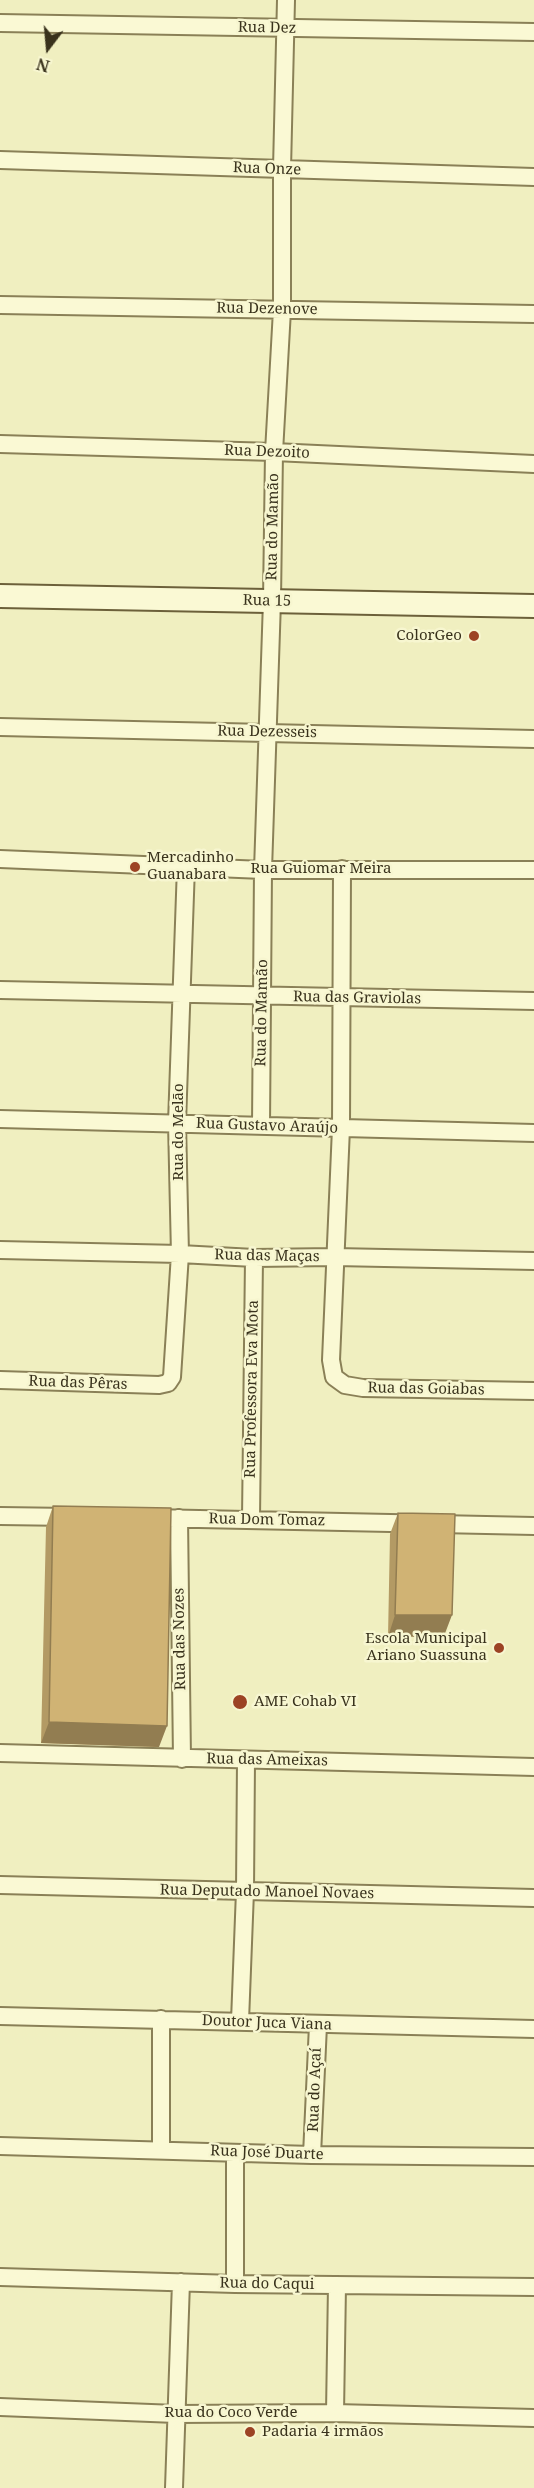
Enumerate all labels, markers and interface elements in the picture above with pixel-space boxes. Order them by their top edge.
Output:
north arrow [18,18,78,78]
street label: Rua Dez [238,18,296,38]
text: N [34,53,52,78]
street label: Rua Onze [233,159,301,179]
street label: Rua Dezenove [216,299,318,319]
street label: Rua Dezoito [224,442,310,462]
street label: Rua do Mamão [263,473,283,581]
street label: Rua 15 [243,592,291,610]
place label: ColorGeo [396,627,462,645]
marker: ColorGeo [467,629,481,643]
street label: Rua Dezesseis [217,722,317,742]
place label: Mercadinho Guanabara [147,849,234,884]
marker: Mercadinho Guanabara [128,860,142,874]
street label: Rua Guiomar Meira [250,860,392,878]
street label: Rua do Mamão [252,959,272,1067]
street label: Rua das Graviolas [293,988,421,1008]
street label: Rua do Melão [170,1083,188,1181]
street label: Rua Gustavo Araújo [196,1115,338,1137]
street label: Rua das Maças [214,1246,320,1266]
street label: Rua Professora Eva Mota [241,1300,263,1478]
street label: Rua das Pêras [28,1372,128,1394]
street label: Rua das Goiabas [367,1379,485,1399]
street label: Rua Dom Tomaz [208,1510,326,1530]
street label: Rua das Nozes [170,1588,190,1690]
place label: Escola Municipal Ariano Suassuna [365,1630,487,1665]
marker: Escola Municipal Ariano Suassuna [492,1641,506,1655]
marker: AME Cohab VI [231,1693,249,1711]
place label: AME Cohab VI [254,1693,356,1711]
street label: Rua das Ameixas [206,1750,328,1770]
street label: Rua Deputado Manoel Novaes [160,1881,374,1903]
street label: Doutor Juca Viana [202,2012,332,2034]
street label: Rua do Açaí [305,2048,325,2132]
street label: Rua José Duarte [210,2142,324,2164]
street label: Rua do Caqui [220,2274,314,2294]
street label: Rua do Coco Verde [165,2404,297,2422]
place label: Padaria 4 irmãos [262,2423,384,2441]
marker: Padaria 4 irmãos [243,2425,257,2439]

